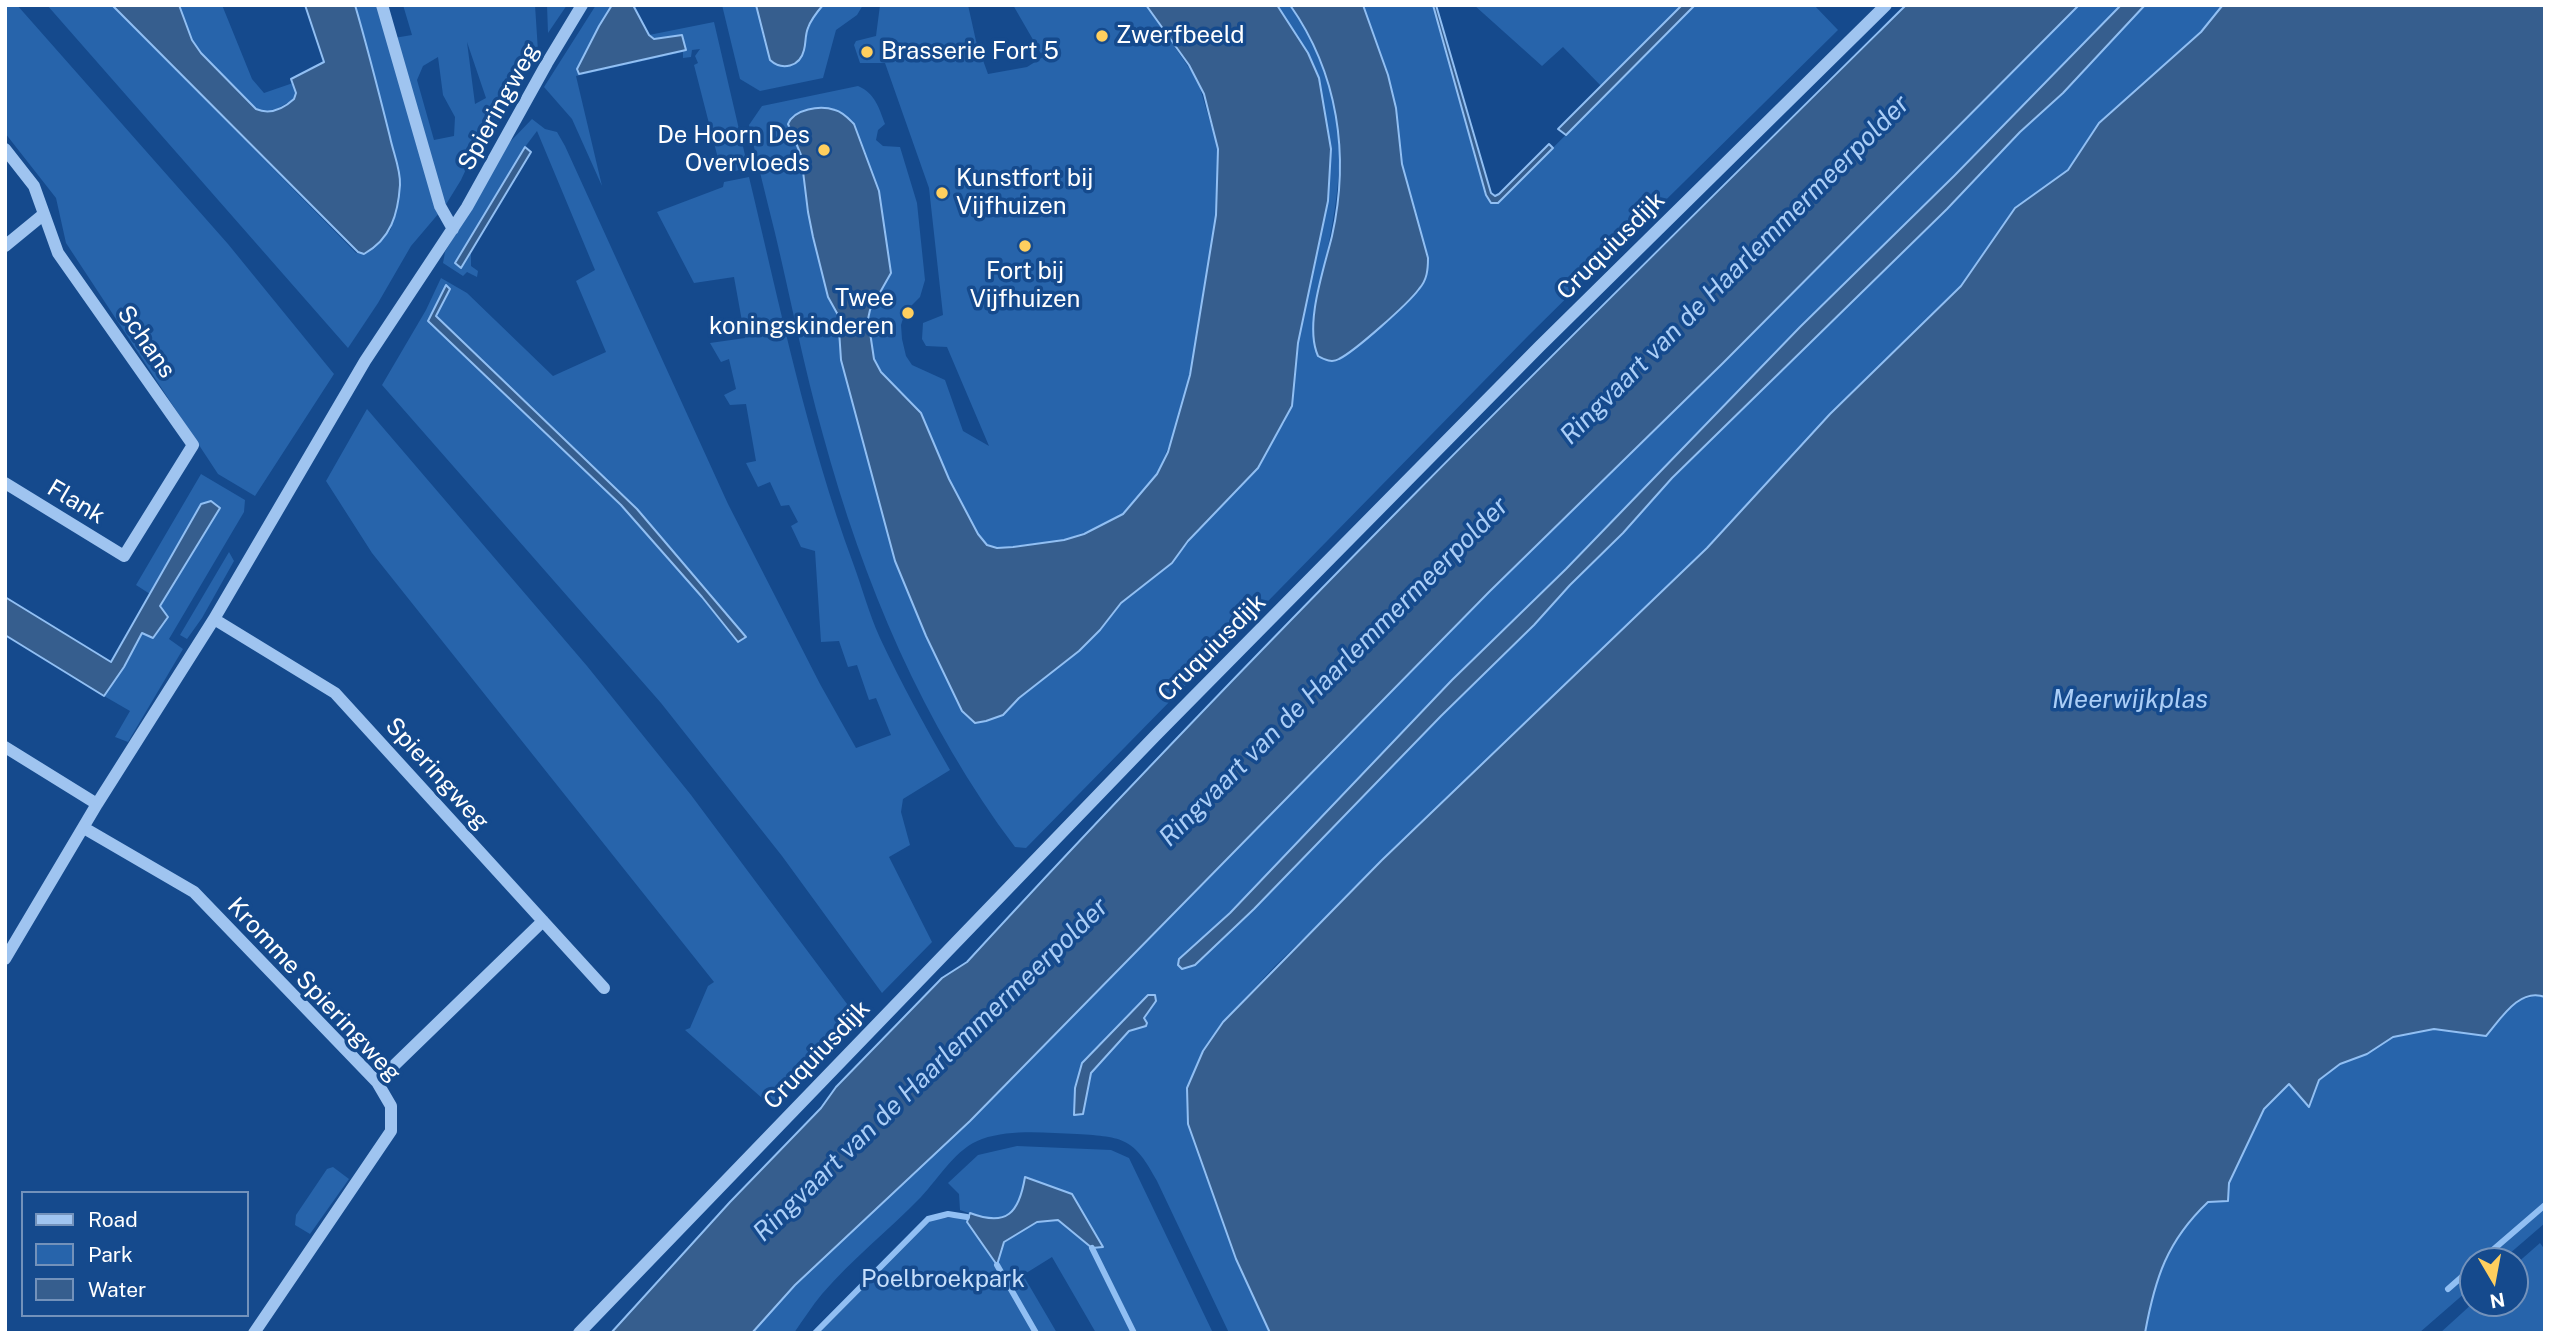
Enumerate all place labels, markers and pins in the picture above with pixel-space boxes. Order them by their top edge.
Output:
place label: Zwerfbeeld [1116,22,1245,50]
marker: Zwerfbeeld [1094,28,1110,44]
place label: Brasserie Fort 5 [881,38,1059,66]
marker: Brasserie Fort 5 [859,44,875,60]
place label: De Hoorn Des Overvloeds [657,122,810,178]
marker: De Hoorn Des Overvloeds [816,142,832,158]
place label: Kunstfort bij Vijfhuizen [956,165,1093,221]
marker: Kunstfort bij Vijfhuizen [934,185,950,201]
marker: Fort bij Vijfhuizen [1017,238,1033,254]
place label: Fort bij Vijfhuizen [970,258,1080,314]
place label: Twee koningskinderen [709,285,894,341]
marker: Twee koningskinderen [900,305,916,321]

